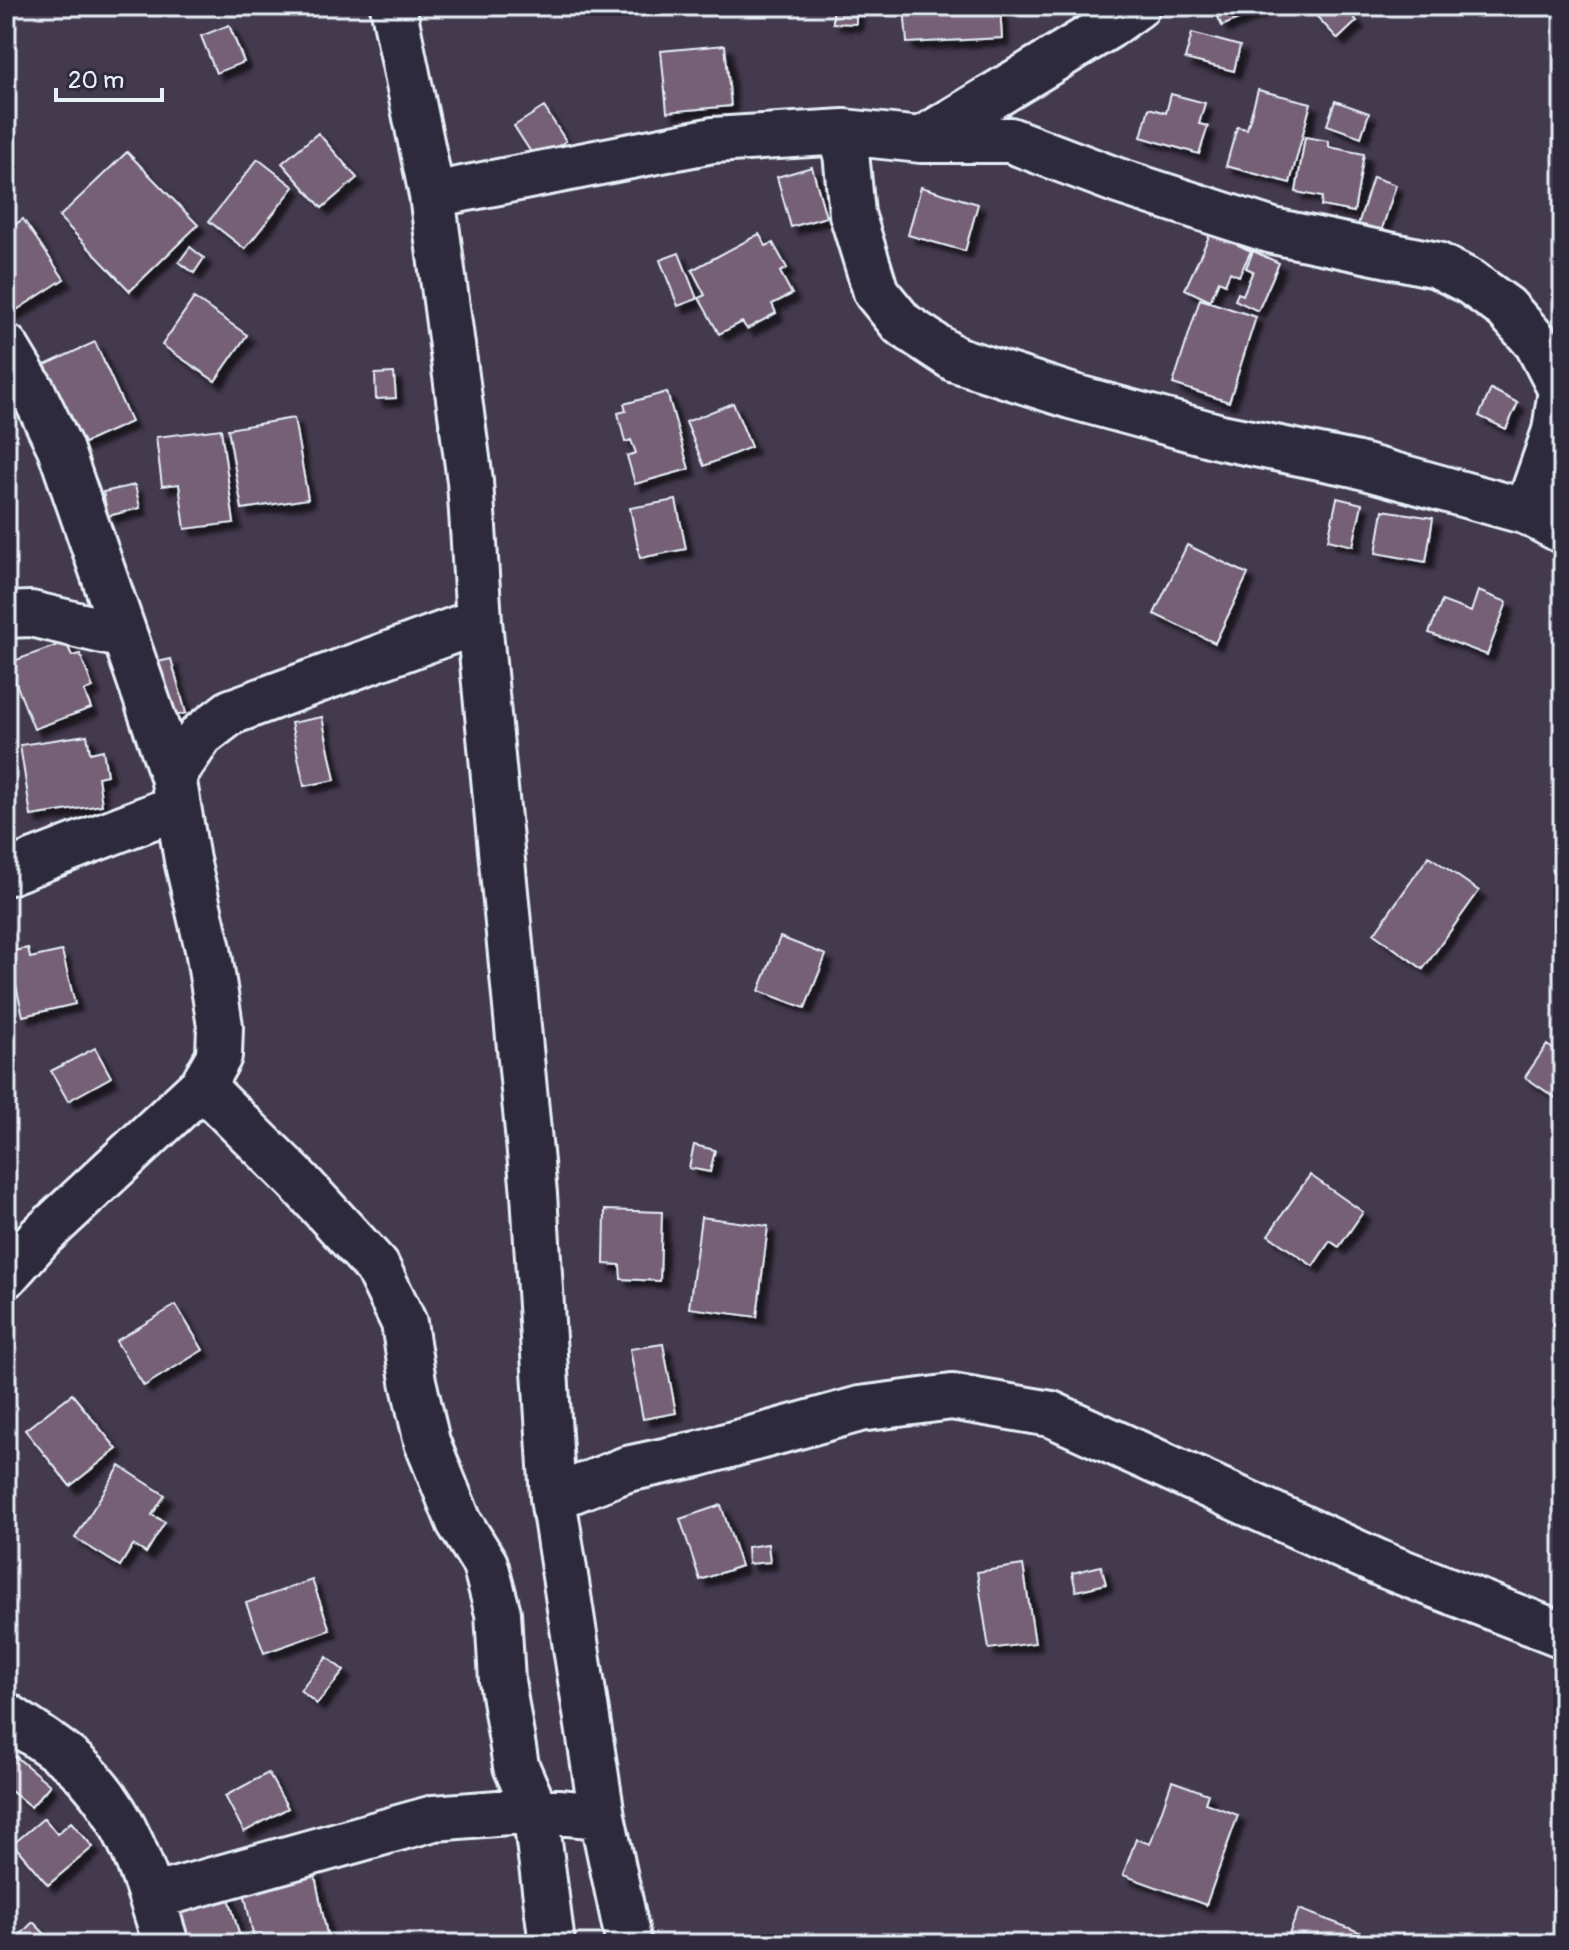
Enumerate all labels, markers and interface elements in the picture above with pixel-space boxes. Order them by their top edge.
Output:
scale bar [56,52,162,102]
text: 20 m [68,66,124,95]

